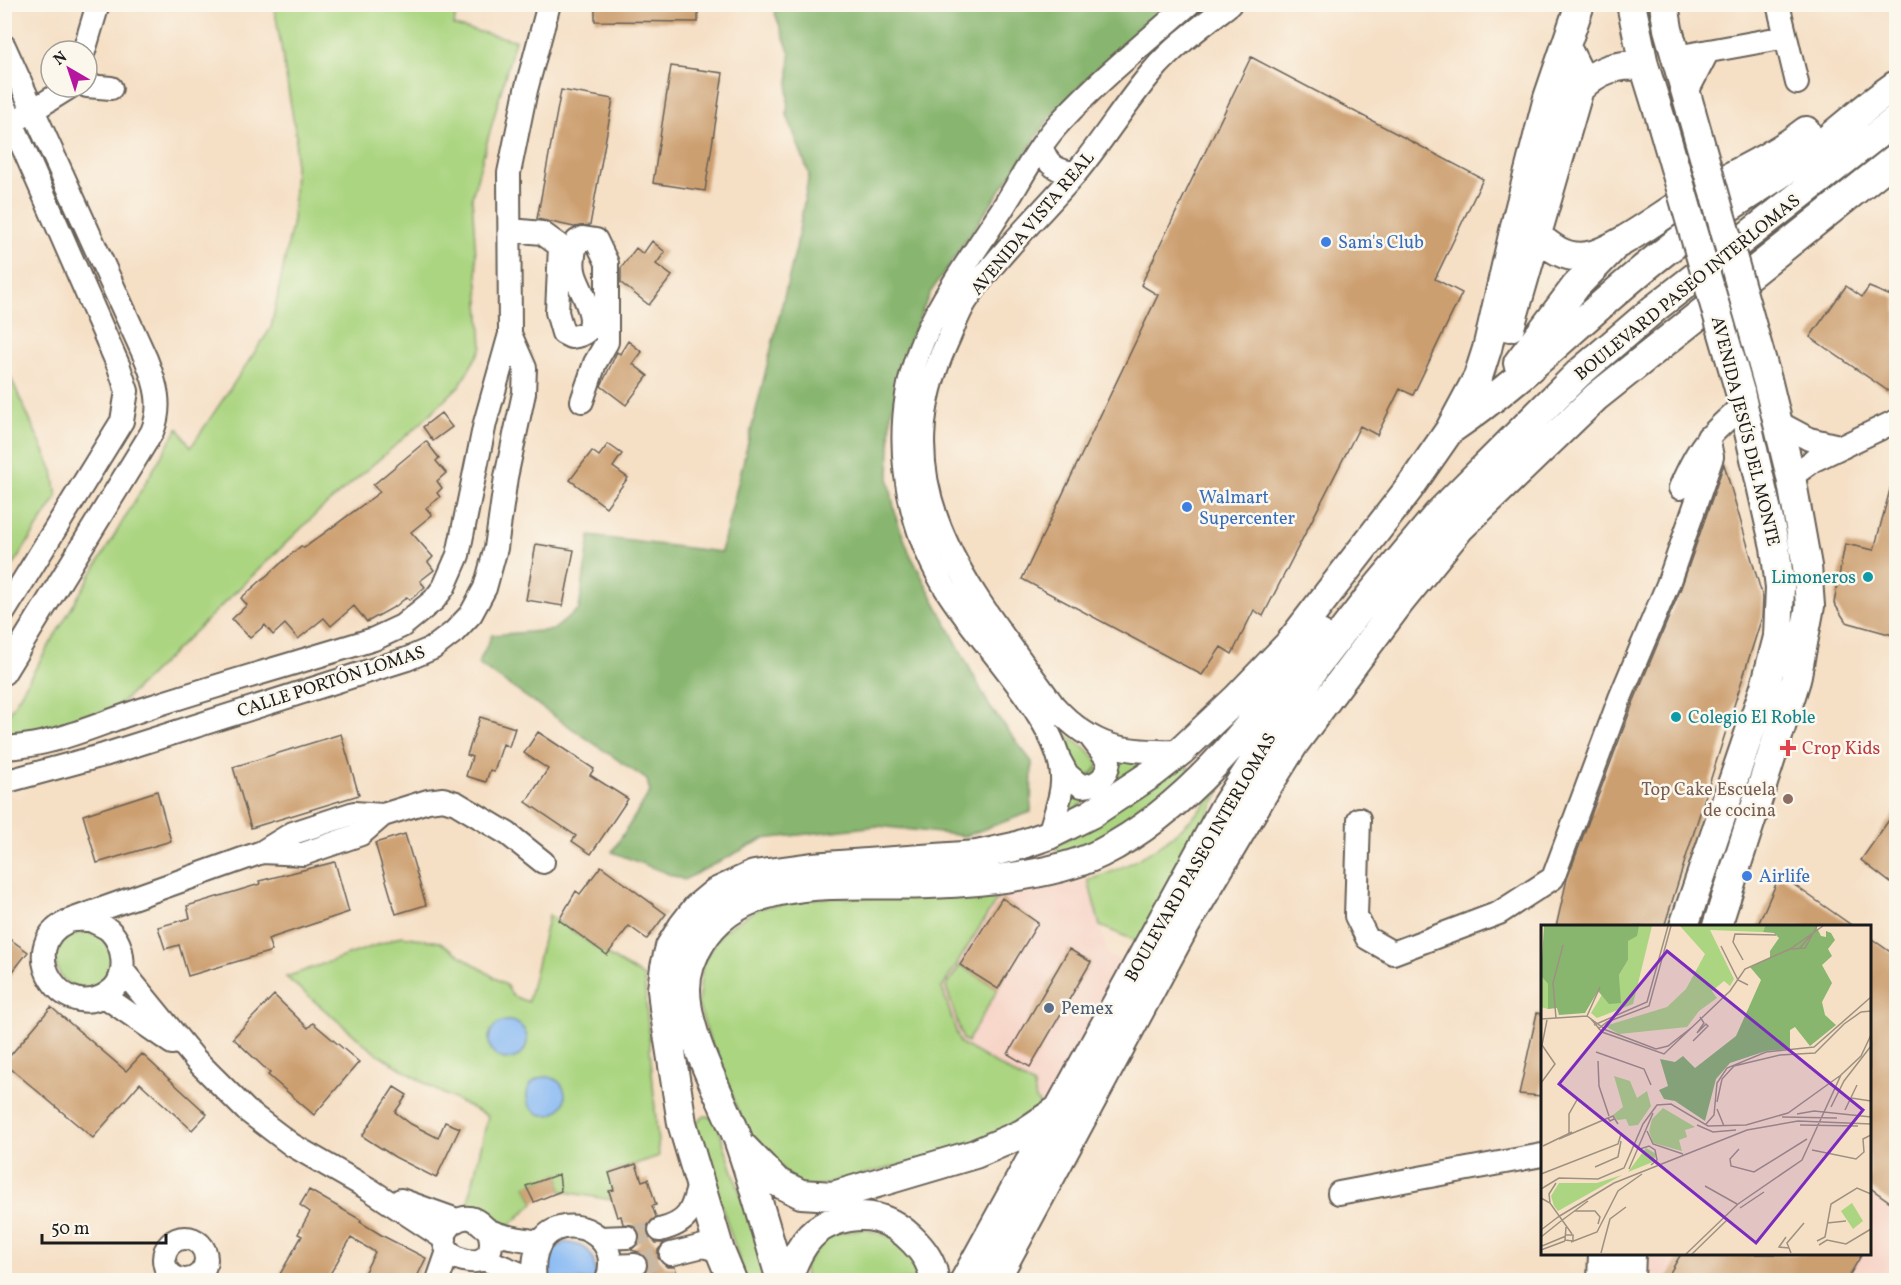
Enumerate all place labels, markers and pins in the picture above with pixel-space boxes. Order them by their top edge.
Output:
place label: Sam's Club [1338,231,1424,256]
marker: Sam's Club [1319,235,1333,249]
place label: Walmart Supercenter [1199,486,1295,532]
marker: Walmart Supercenter [1180,500,1194,514]
place label: Limoneros [1771,566,1856,591]
marker: Limoneros [1861,570,1875,584]
place label: Colegio El Roble [1688,706,1816,731]
marker: Colegio El Roble [1669,710,1683,724]
place label: Crop Kids [1802,737,1880,762]
marker: Crop Kids [1779,739,1797,757]
place label: Top Cake Escuela de cocina [1641,778,1776,824]
marker: Top Cake Escuela de cocina [1781,792,1795,806]
place label: Airlife [1759,865,1810,890]
marker: Airlife [1740,869,1754,883]
place label: Pemex [1061,997,1113,1022]
marker: Pemex [1042,1001,1056,1015]

